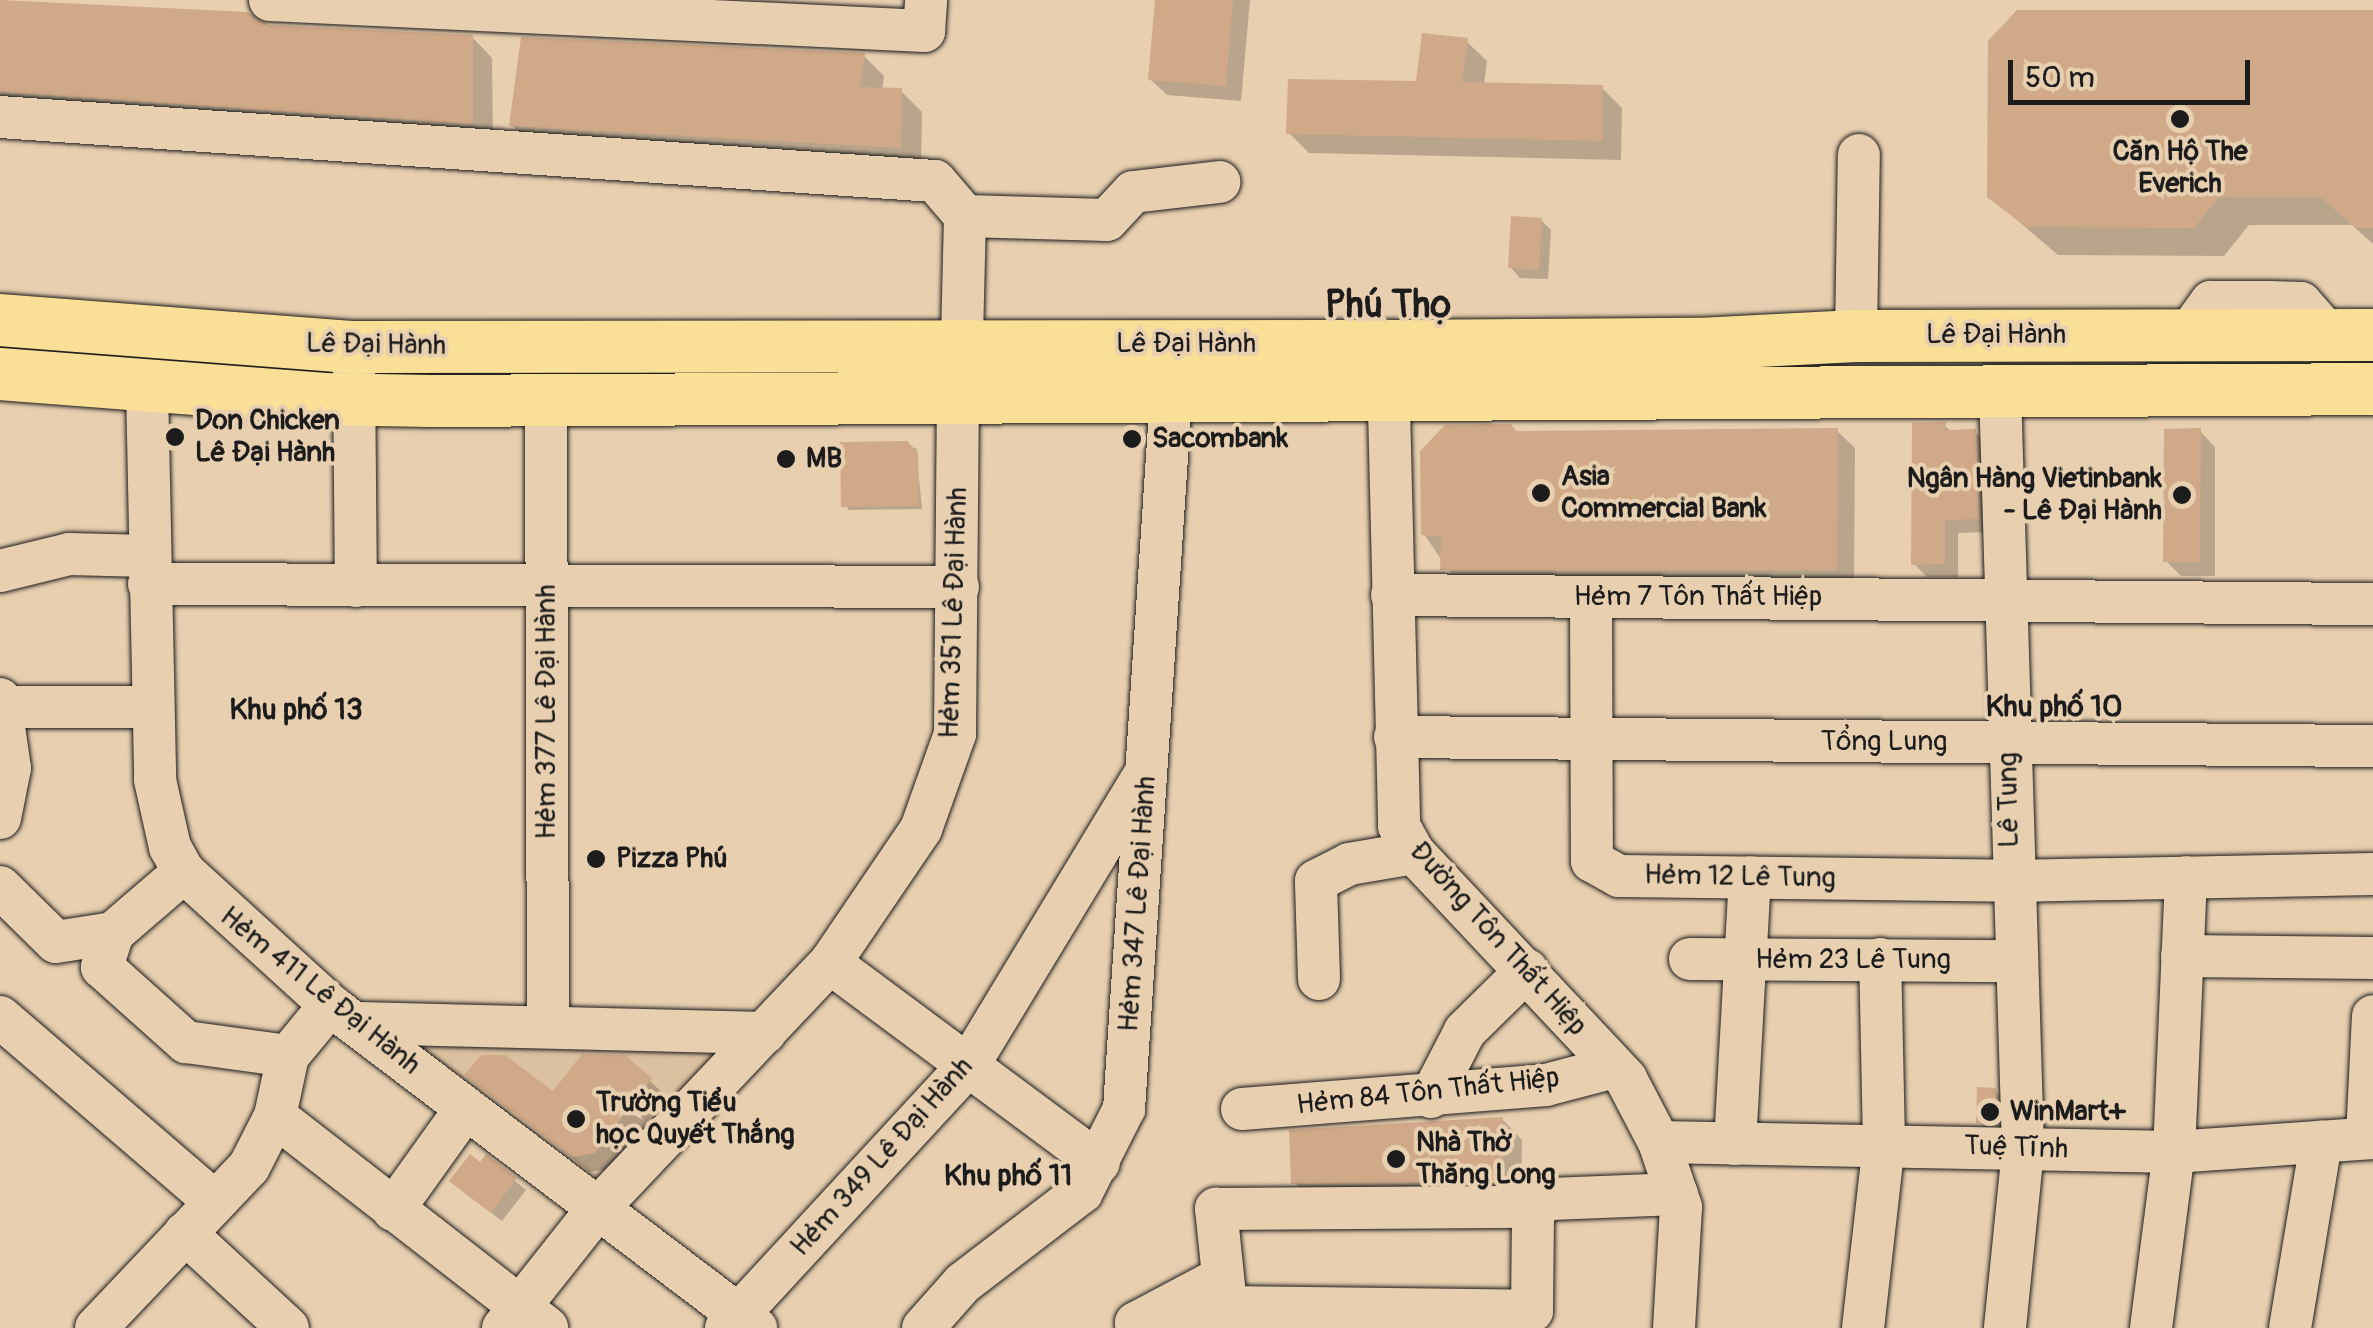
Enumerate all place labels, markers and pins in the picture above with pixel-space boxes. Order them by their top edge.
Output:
marker: Căn Hộ The Everich [2169,108,2191,130]
place label: Căn Hộ The Everich [2112,135,2248,201]
place label: Don Chicken Lê Đại Hành [195,404,340,470]
place label: Sacombank [1152,422,1288,456]
marker: Don Chicken Lê Đại Hành [164,426,186,448]
marker: Sacombank [1121,428,1143,450]
place label: MB [806,442,842,476]
marker: MB [775,448,797,470]
place label: Asia Commercial Bank [1561,460,1767,526]
place label: Ngân Hàng Vietinbank - Lê Đại Hành [1907,462,2162,528]
marker: Asia Commercial Bank [1530,482,1552,504]
marker: Ngân Hàng Vietinbank - Lê Đại Hành [2171,484,2193,506]
place label: Pizza Phú [616,842,728,876]
marker: Pizza Phú [585,848,607,870]
place label: Trường Tiểu học Quyết Thắng [596,1086,795,1152]
place label: WinMart+ [2010,1095,2125,1129]
marker: WinMart+ [1979,1101,2001,1123]
marker: Trường Tiểu học Quyết Thắng [565,1108,587,1130]
place label: Nhà Thờ Thăng Long [1416,1126,1556,1192]
marker: Nhà Thờ Thăng Long [1385,1148,1407,1170]

